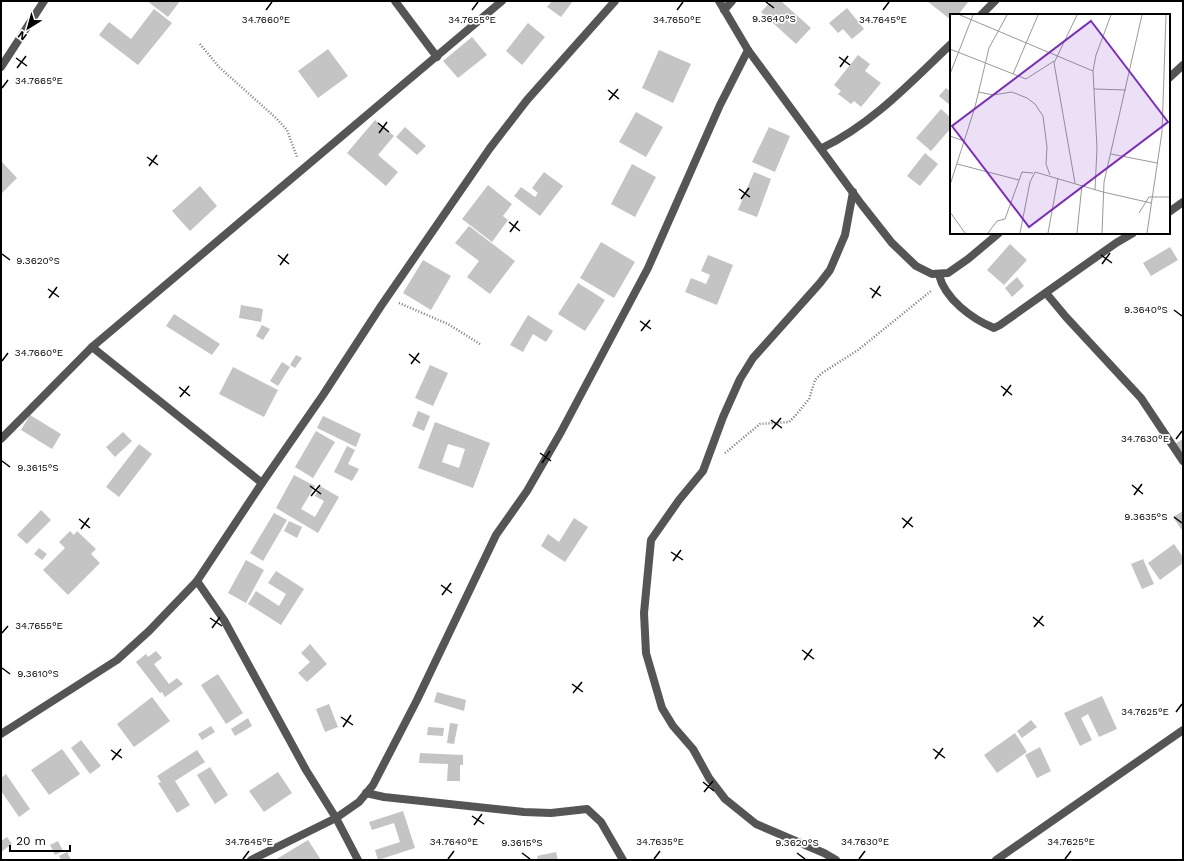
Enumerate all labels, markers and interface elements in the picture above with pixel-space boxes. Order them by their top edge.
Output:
north arrow [8,8,48,48]
text: 9.3640°S [752,13,796,24]
text: 34.7660°E [242,14,290,25]
text: 34.7655°E [448,14,496,25]
text: 34.7650°E [653,14,701,25]
text: 34.7645°E [859,14,907,25]
inset map [950,14,1170,234]
text: N [15,28,29,43]
text: 34.7665°E [15,75,63,86]
text: 9.3620°S [16,255,60,266]
text: 9.3640°S [1124,304,1168,315]
text: 34.7660°E [15,347,63,358]
text: 34.7630°E [1121,433,1169,444]
text: 9.3615°S [17,462,59,473]
text: 9.3635°S [1124,511,1168,522]
text: 34.7655°E [15,620,63,631]
text: 9.3610°S [17,668,59,679]
text: 34.7625°E [1121,706,1169,717]
scale bar [10,827,70,853]
text: 20 m [16,834,46,848]
text: 34.7645°E [225,836,273,847]
text: 34.7640°E [430,836,478,847]
text: 34.7635°E [636,836,684,847]
text: 34.7630°E [841,836,889,847]
text: 34.7625°E [1047,836,1095,847]
text: 9.3615°S [501,837,543,848]
text: 9.3620°S [775,837,819,848]

